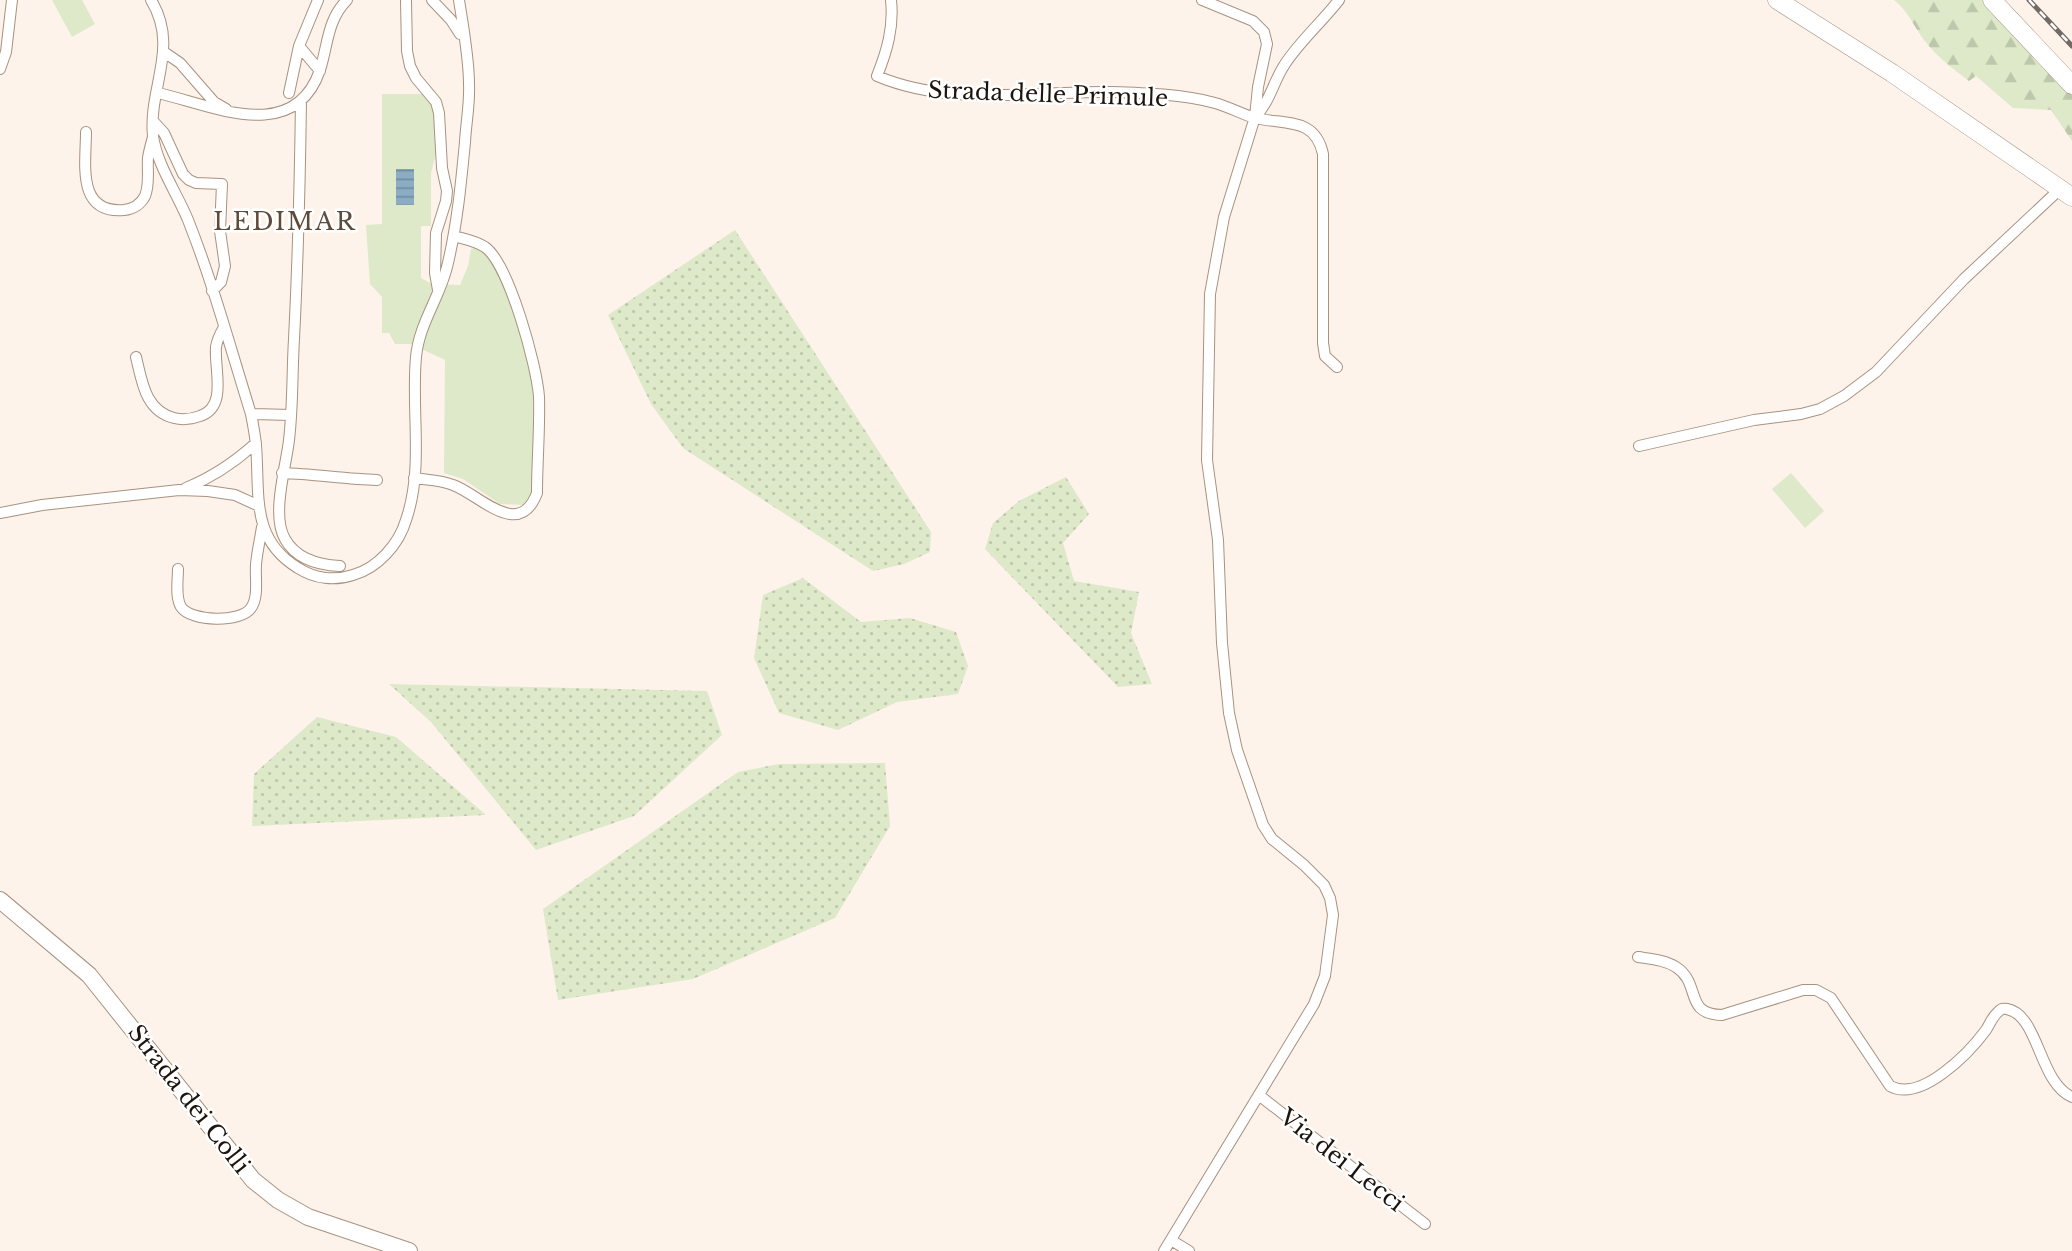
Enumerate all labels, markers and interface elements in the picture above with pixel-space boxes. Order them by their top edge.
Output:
street label: Strada delle Primule [927,76,1169,112]
district label: LEDIMAR [213,207,357,236]
street label: Strada dei Colli [122,1019,256,1179]
street label: Via dei Lecci [1273,1102,1410,1217]

